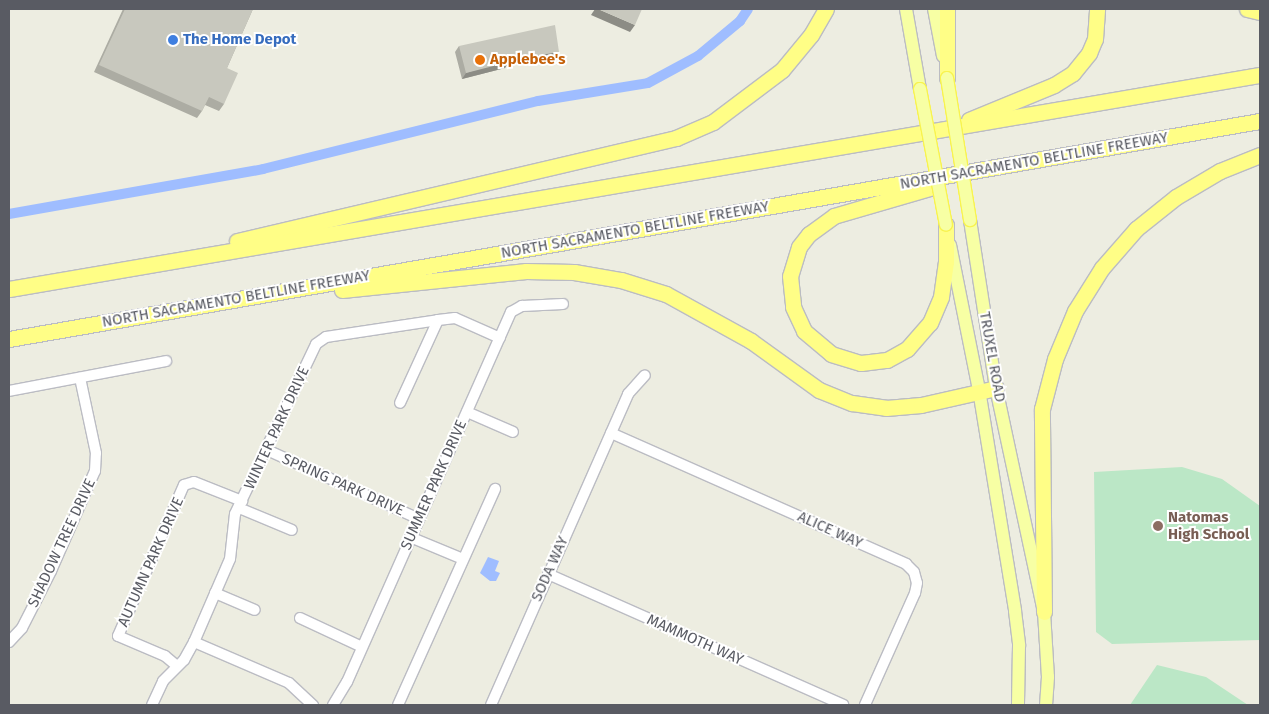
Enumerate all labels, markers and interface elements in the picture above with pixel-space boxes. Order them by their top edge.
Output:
place label: The Home Depot [183,31,296,49]
marker: The Home Depot [167,34,179,46]
place label: Applebee's [490,51,565,69]
marker: Applebee's [474,54,486,66]
street label: NORTH SACRAMENTO BELTLINE FREEWAY [899,129,1169,193]
street label: NORTH SACRAMENTO BELTLINE FREEWAY [500,198,770,262]
street label: NORTH SACRAMENTO BELTLINE FREEWAY [101,267,371,331]
street label: TRUXEL ROAD [975,310,1009,404]
street label: WINTER PARK DRIVE [241,364,313,492]
street label: SUMMER PARK DRIVE [397,417,471,553]
street label: SPRING PARK DRIVE [279,450,407,520]
street label: SHADOW TREE DRIVE [24,476,100,610]
street label: AUTUMN PARK DRIVE [114,494,188,630]
street label: ALICE WAY [795,508,865,552]
place label: Natomas High School [1168,508,1249,543]
marker: Natomas High School [1152,520,1164,532]
street label: SODA WAY [528,534,572,604]
street label: MAMMOTH WAY [644,611,746,669]

